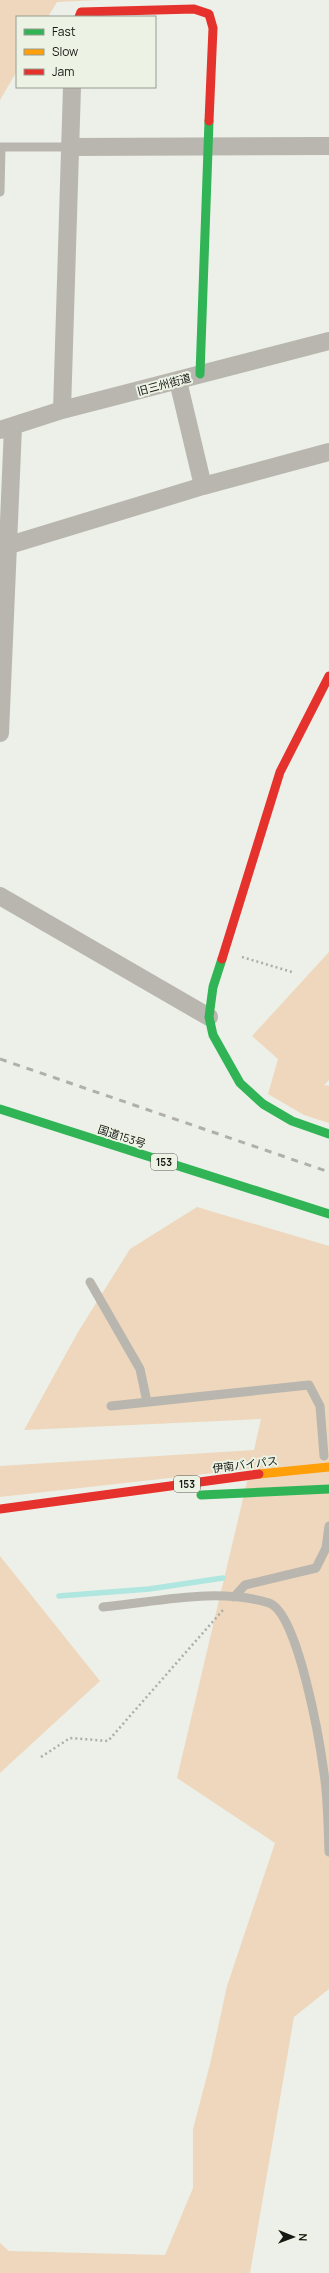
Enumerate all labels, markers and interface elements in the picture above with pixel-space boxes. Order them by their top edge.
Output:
legend [16,16,156,88]
text: Fast [52,23,76,40]
text: Slow [52,43,78,60]
text: Jam [52,63,74,80]
street label: 旧三州街道 [135,370,193,398]
street label: 国道153号 [96,1121,148,1151]
road number: 153 [151,1154,177,1170]
street label: 伊南バイパス [211,1453,279,1475]
road number: 153 [174,1476,200,1492]
north arrow [273,2217,313,2257]
text: N [296,2233,311,2241]

